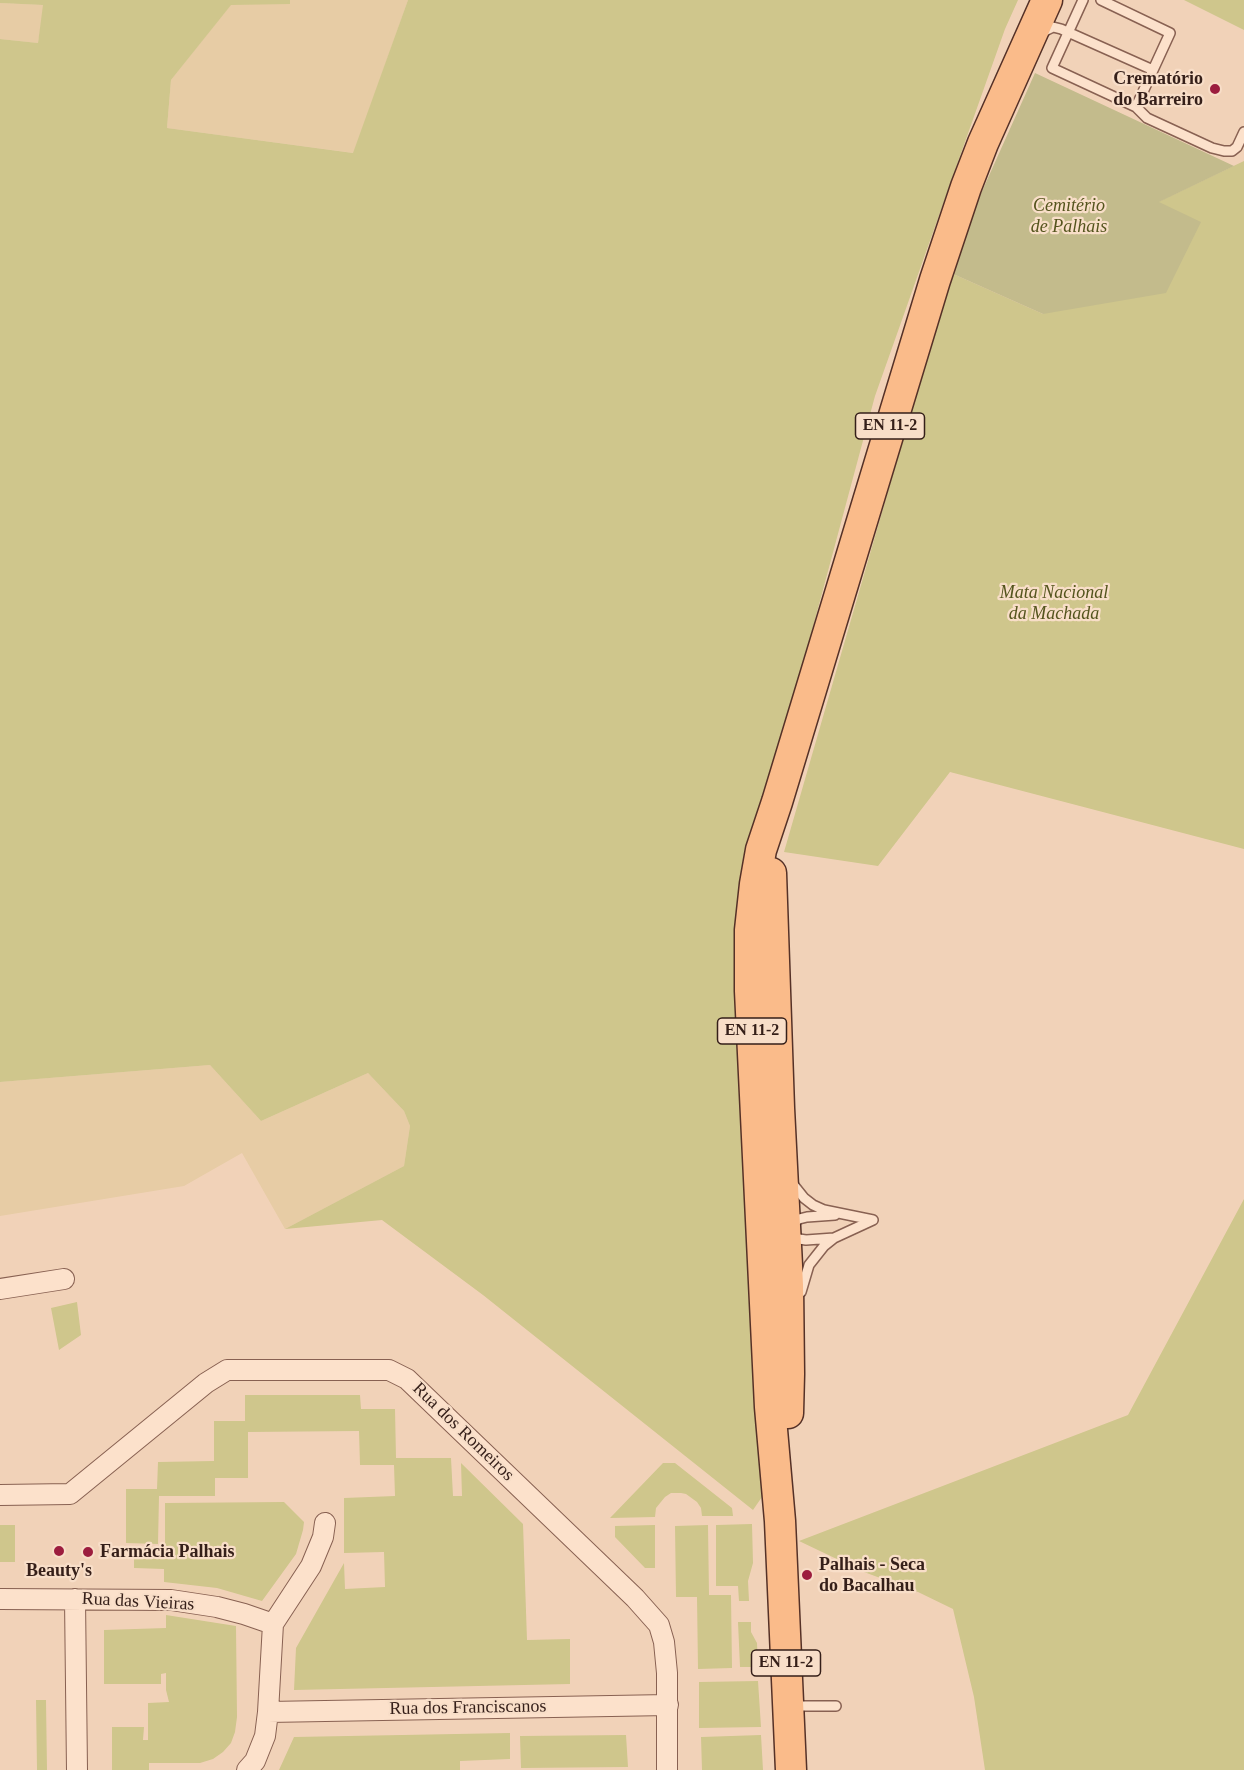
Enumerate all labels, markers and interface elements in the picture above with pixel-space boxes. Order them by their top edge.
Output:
place label: Crematório do Barreiro [1113,68,1203,110]
marker: Crematório do Barreiro [1208,82,1222,96]
park label: Cemitério de Palhais [1031,195,1107,238]
road number: EN 11-2 [856,413,924,439]
park label: Mata Nacional da Machada [1000,582,1108,624]
road number: EN 11-2 [718,1018,786,1044]
street label: Rua dos Romeiros [408,1378,518,1486]
place label: Farmácia Palhais [100,1541,234,1563]
marker: Beauty's [52,1544,66,1558]
marker: Farmácia Palhais [81,1545,95,1559]
place label: Palhais - Seca do Bacalhau [819,1554,925,1596]
place label: Beauty's [26,1560,92,1582]
marker: Palhais - Seca do Bacalhau [800,1568,814,1582]
street label: Rua das Vieiras [81,1588,195,1616]
road number: EN 11-2 [752,1650,820,1676]
street label: Rua dos Franciscanos [389,1696,547,1720]

